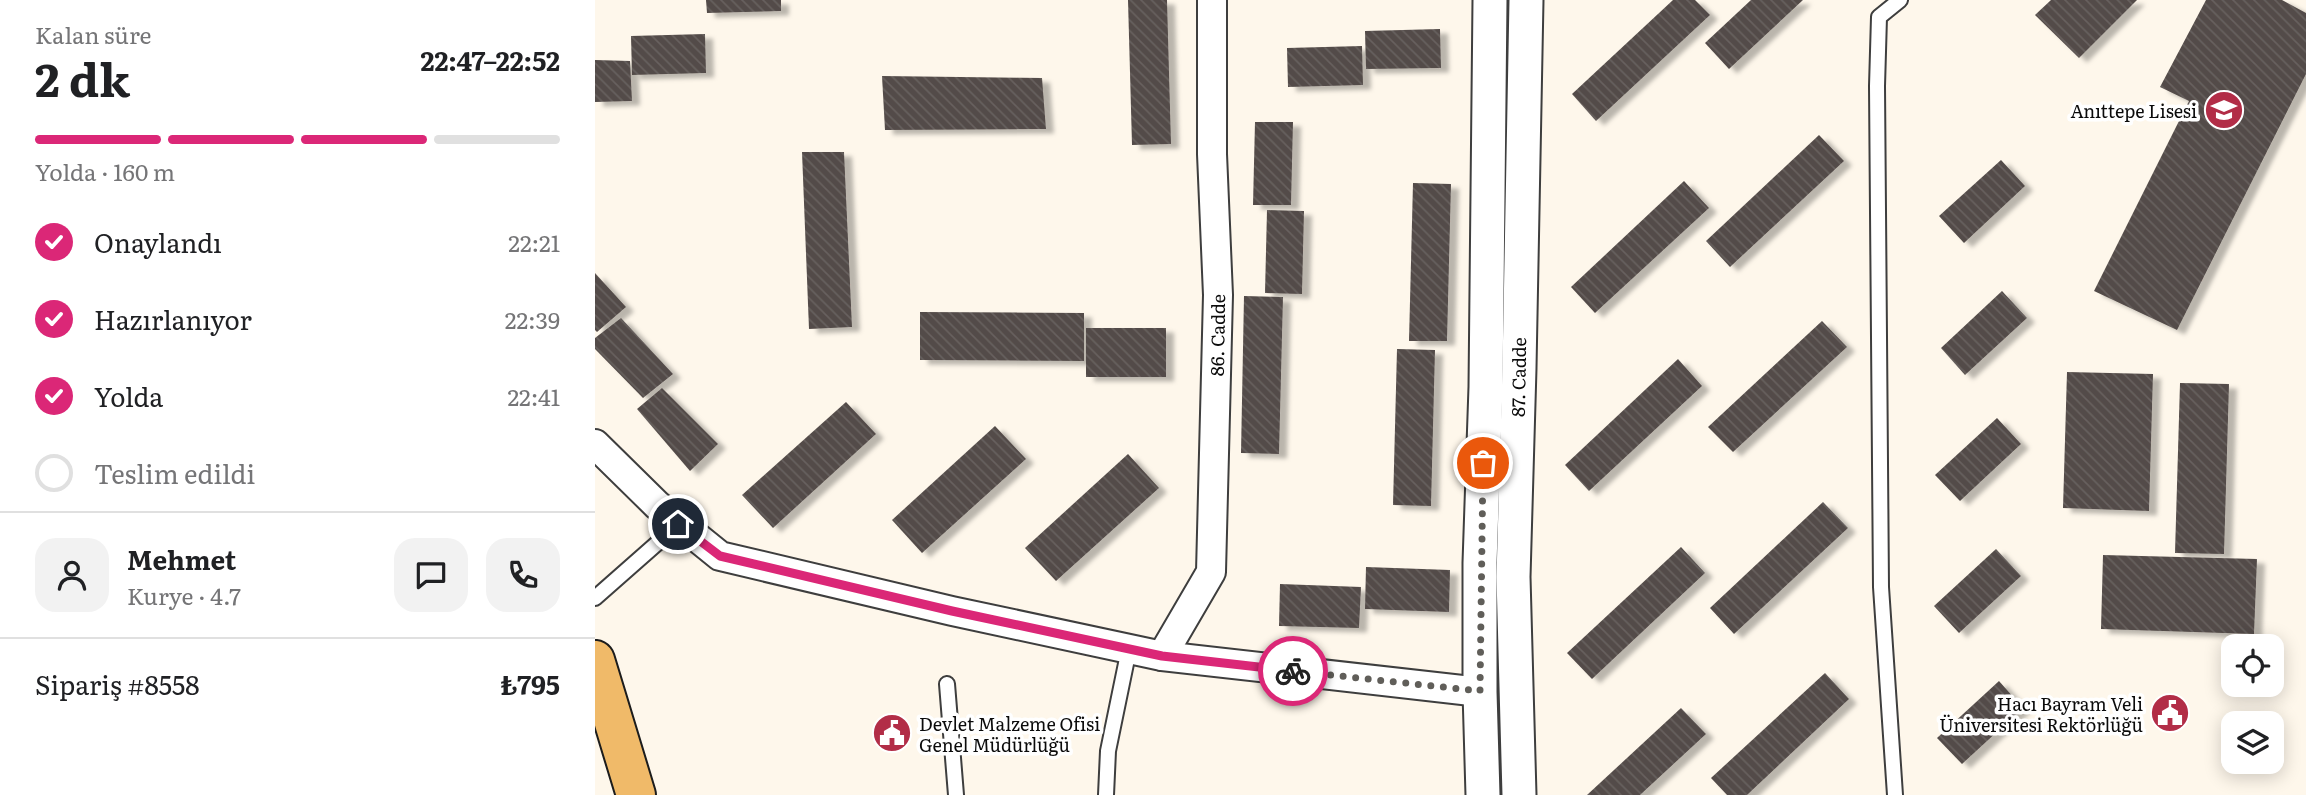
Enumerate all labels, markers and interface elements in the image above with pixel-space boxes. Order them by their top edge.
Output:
text: Kalan süre [35,17,152,51]
text: 22:47–22:52 [420,40,560,79]
text: 2 dk [35,43,130,111]
school or university icon: Anıttepe Lisesi [2203,89,2245,131]
place label: Anıttepe Lisesi [2070,97,2197,124]
text: Yolda · 160 m [35,154,175,188]
text: Onaylandı [94,222,222,261]
icon: check [35,223,73,261]
text: 22:21 [508,225,560,259]
street label: 86. Cadde [1203,294,1231,376]
text: Hazırlanıyor [94,299,252,338]
icon: check [35,300,73,338]
text: 22:39 [505,302,560,336]
street label: 87. Cadde [1504,337,1532,417]
text: Yolda [94,376,163,415]
icon: check [35,377,73,415]
text: 22:41 [507,379,560,413]
pin [1453,433,1513,493]
icon: bag [1464,444,1502,482]
text: Teslim edildi [94,453,255,492]
pin [648,494,708,554]
icon: home [659,505,697,543]
button: person [35,538,109,612]
button: chat [394,538,468,612]
button: phone [486,538,560,612]
text: Mehmet [127,539,236,578]
text: Kurye · 4.7 [127,578,241,612]
map controls [2221,634,2284,774]
button: locate [2221,634,2284,697]
courier [1258,636,1328,706]
icon: bike [1274,652,1312,690]
text: Sipariş #8558 [35,664,200,703]
text: ₺795 [500,664,560,703]
place label: Hacı Bayram Veli Üniversitesi Rektörlüğü [1939,690,2143,738]
public building icon: Hacı Bayram Veli Üniversitesi Rektörlüğü [2149,692,2191,734]
place label: Devlet Malzeme Ofisi Genel Müdürlüğü [919,710,1100,758]
button: layers [2221,711,2284,774]
public building icon: Devlet Malzeme Ofisi Genel Müdürlüğü [871,712,913,754]

